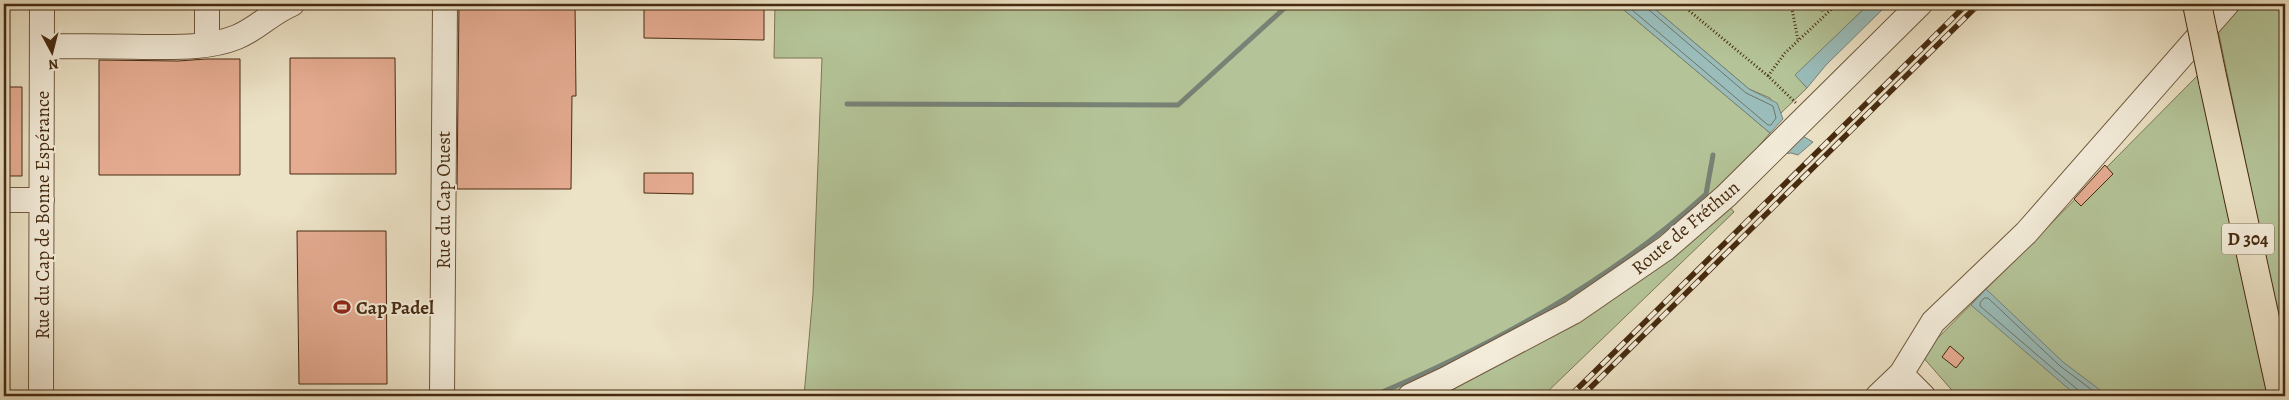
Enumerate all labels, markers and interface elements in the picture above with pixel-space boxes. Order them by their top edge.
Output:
north arrow [28,28,78,78]
text: N [47,54,60,74]
street label: Rue du Cap de Bonne Espérance [30,91,56,339]
street label: Rue du Cap Ouest [431,131,457,269]
street label: Route de Fréthun [1626,175,1745,281]
road number: D 304 [2222,223,2274,254]
place label: Cap Padel [356,295,434,321]
sports icon: Cap Padel [332,297,352,317]

